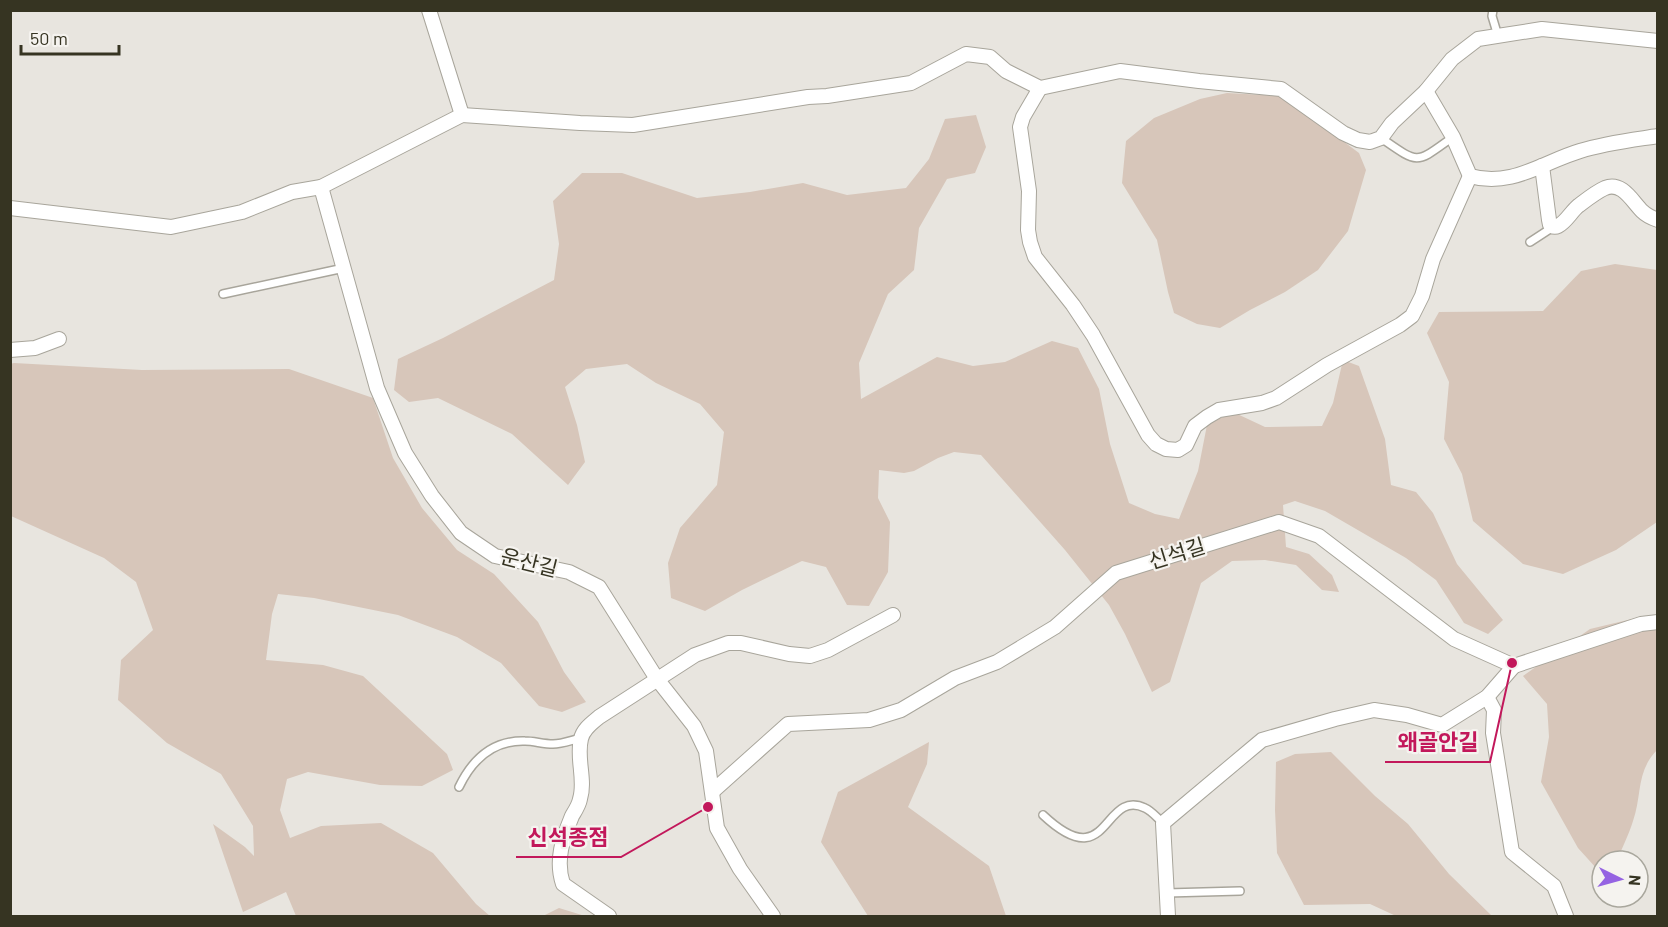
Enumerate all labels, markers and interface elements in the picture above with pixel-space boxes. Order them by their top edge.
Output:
scale bar [21,18,118,56]
text: 50 m [30,27,68,49]
street label: 신석길 [1145,532,1208,573]
street label: 운산길 [498,542,561,581]
callout: 왜골안길 [1385,722,1490,762]
text: 왜골안길 [1398,728,1478,754]
callout: 신석종점 [516,817,621,857]
text: 신석종점 [528,823,608,849]
north arrow [1590,849,1650,909]
text: N [1626,874,1645,886]

